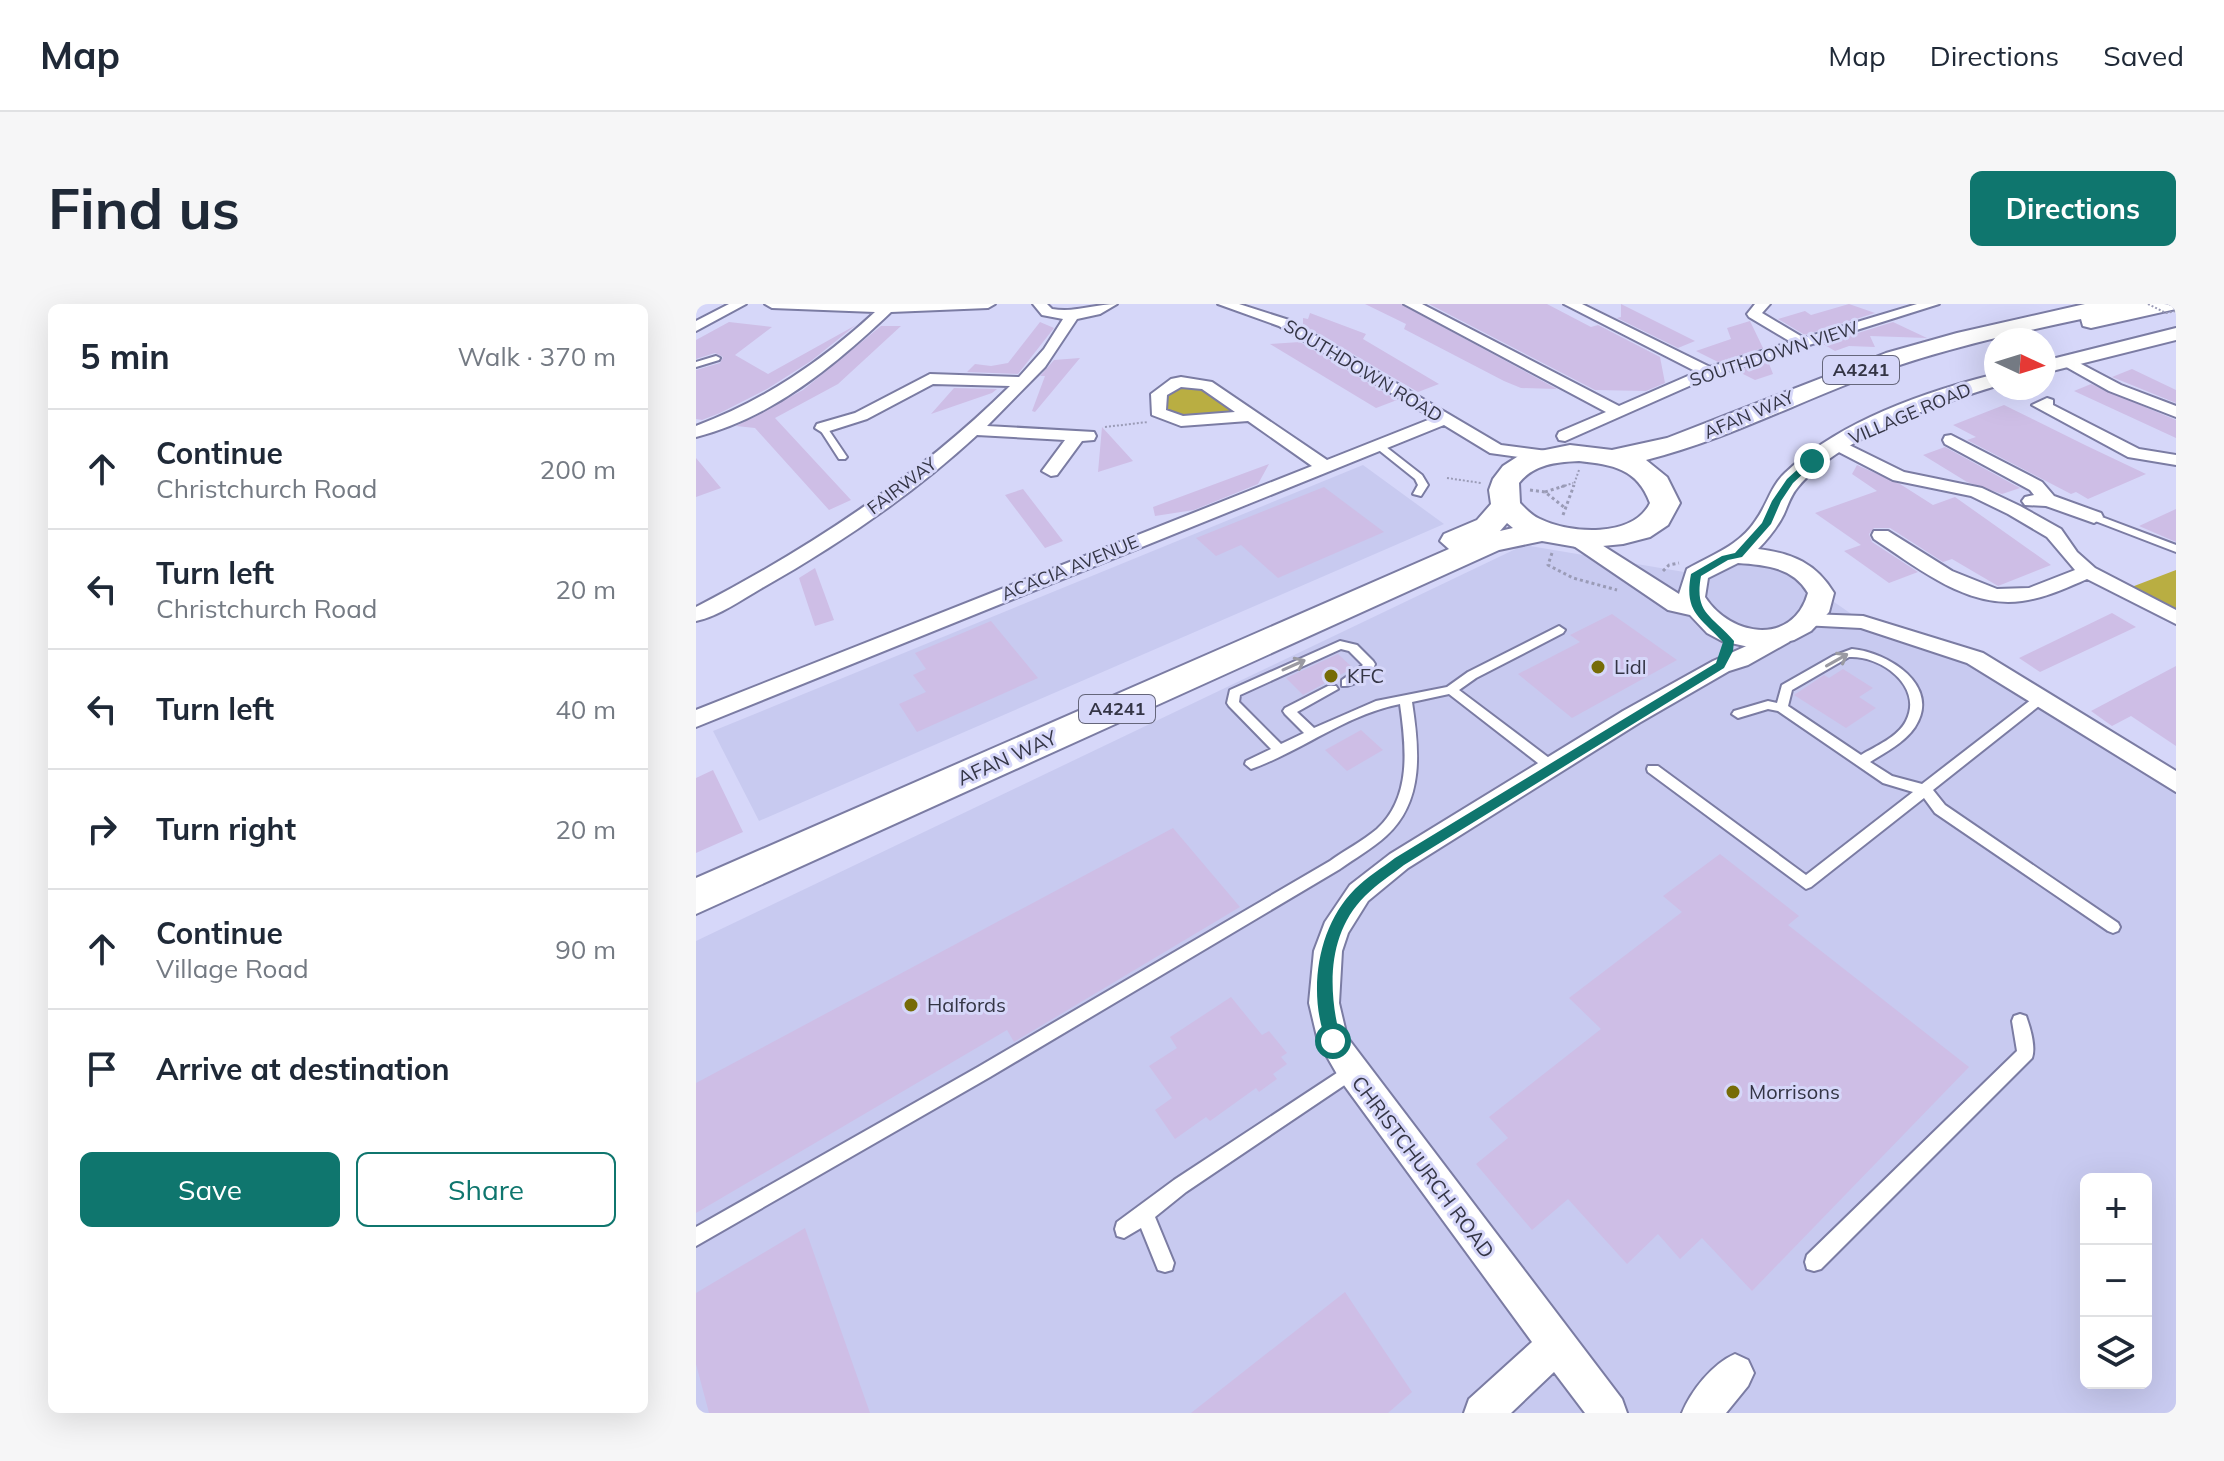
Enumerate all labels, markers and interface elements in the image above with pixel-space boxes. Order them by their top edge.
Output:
text: Map [40,31,120,79]
text: Map [1828,38,1886,73]
text: Directions [1930,38,2059,73]
text: Saved [2103,38,2184,73]
button: Directions [1970,171,2176,246]
text: Find us [48,173,240,243]
street label: SOUTHDOWN ROAD [1280,314,1447,427]
street label: SOUTHDOWN VIEW [1687,315,1861,392]
north arrow [1984,328,2056,400]
text: 5 min [80,335,170,378]
text: Walk · 370 m [457,340,616,373]
road number: A4241 [1823,356,1899,384]
street label: VILLAGE ROAD [1845,377,1974,450]
street label: AFAN WAY [1700,385,1798,444]
text: Continue [156,434,283,472]
route end [1794,443,1830,479]
icon: ahead [80,447,124,491]
street label: FAIRWAY [862,451,942,519]
text: 200 m [540,453,616,486]
text: Christchurch Road [156,472,377,505]
street label: ACACIA AVENUE [998,530,1142,605]
text: Turn left [156,554,274,592]
icon: left [80,567,124,611]
text: 20 m [555,573,616,606]
text: Christchurch Road [156,592,377,625]
one-way arrow [1825,652,1848,668]
place label: Lidl [1614,654,1646,679]
one-way arrow [1282,656,1306,671]
marker: Lidl [1589,658,1607,676]
place label: KFC [1347,663,1384,688]
marker: KFC [1322,667,1340,685]
icon: left [80,687,124,731]
text: Turn left [156,690,274,728]
text: 40 m [555,693,616,726]
road number: A4241 [1079,695,1155,723]
street label: AFAN WAY [953,724,1061,791]
icon: right [80,807,124,851]
text: Turn right [156,810,296,848]
text: 20 m [555,813,616,846]
text: Continue [156,914,283,952]
icon: ahead [80,927,124,971]
text: 90 m [555,933,616,966]
text: Village Road [156,952,309,985]
place label: Halfords [927,992,1006,1017]
marker: Halfords [902,996,920,1014]
route start [1315,1023,1351,1059]
icon: arrive [80,1047,124,1091]
text: Arrive at destination [156,1050,450,1088]
street label: CHRISTCHURCH ROAD [1347,1071,1500,1263]
place label: Morrisons [1749,1079,1840,1104]
marker: Morrisons [1724,1083,1742,1101]
button: Save [80,1152,340,1227]
button: Share [356,1152,616,1227]
map controls [2080,1173,2152,1389]
button: + [2080,1173,2152,1245]
button: − [2080,1245,2152,1317]
button: layers [2080,1317,2152,1389]

